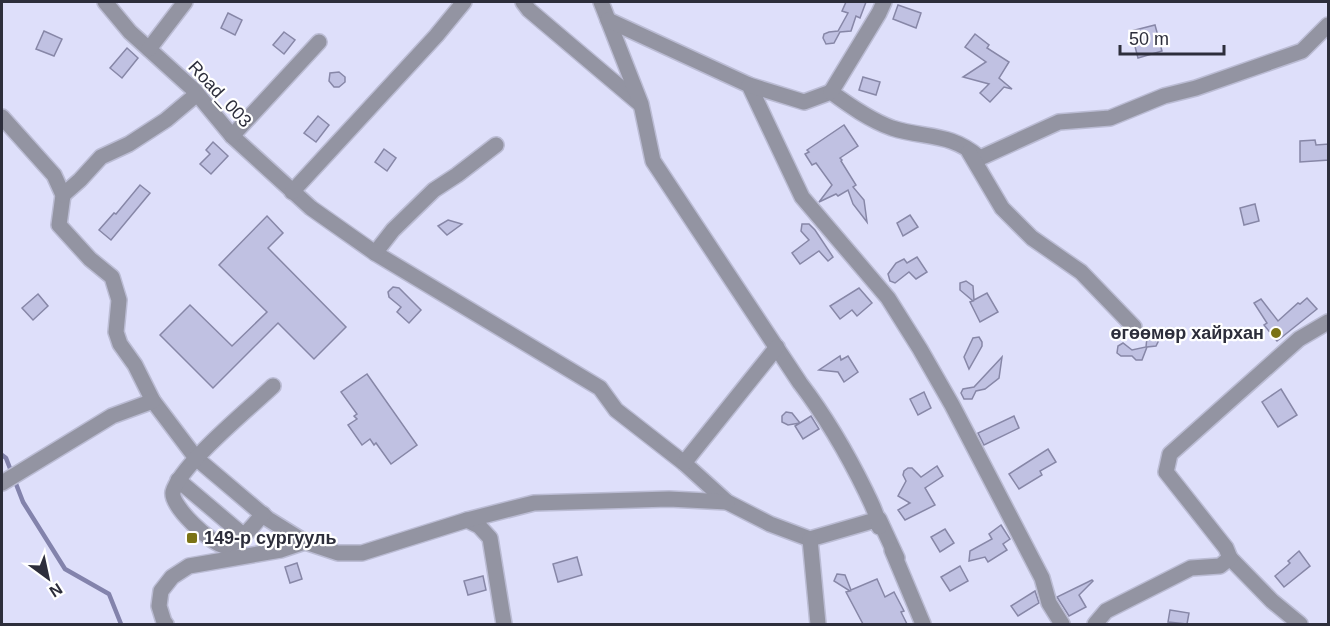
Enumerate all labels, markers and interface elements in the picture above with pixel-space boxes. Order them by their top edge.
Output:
scale bar [1120,18,1224,56]
text: 50 m [1129,29,1169,49]
street label: Road_003 [184,57,256,132]
place label: өгөөмөр хайрхан [1110,323,1264,343]
marker: өгөөмөр хайрхан [1269,326,1283,340]
place label: 149-р сургууль [204,528,337,548]
marker: 149-р сургууль [185,531,199,545]
north arrow [18,548,78,608]
text: N [46,580,65,600]

